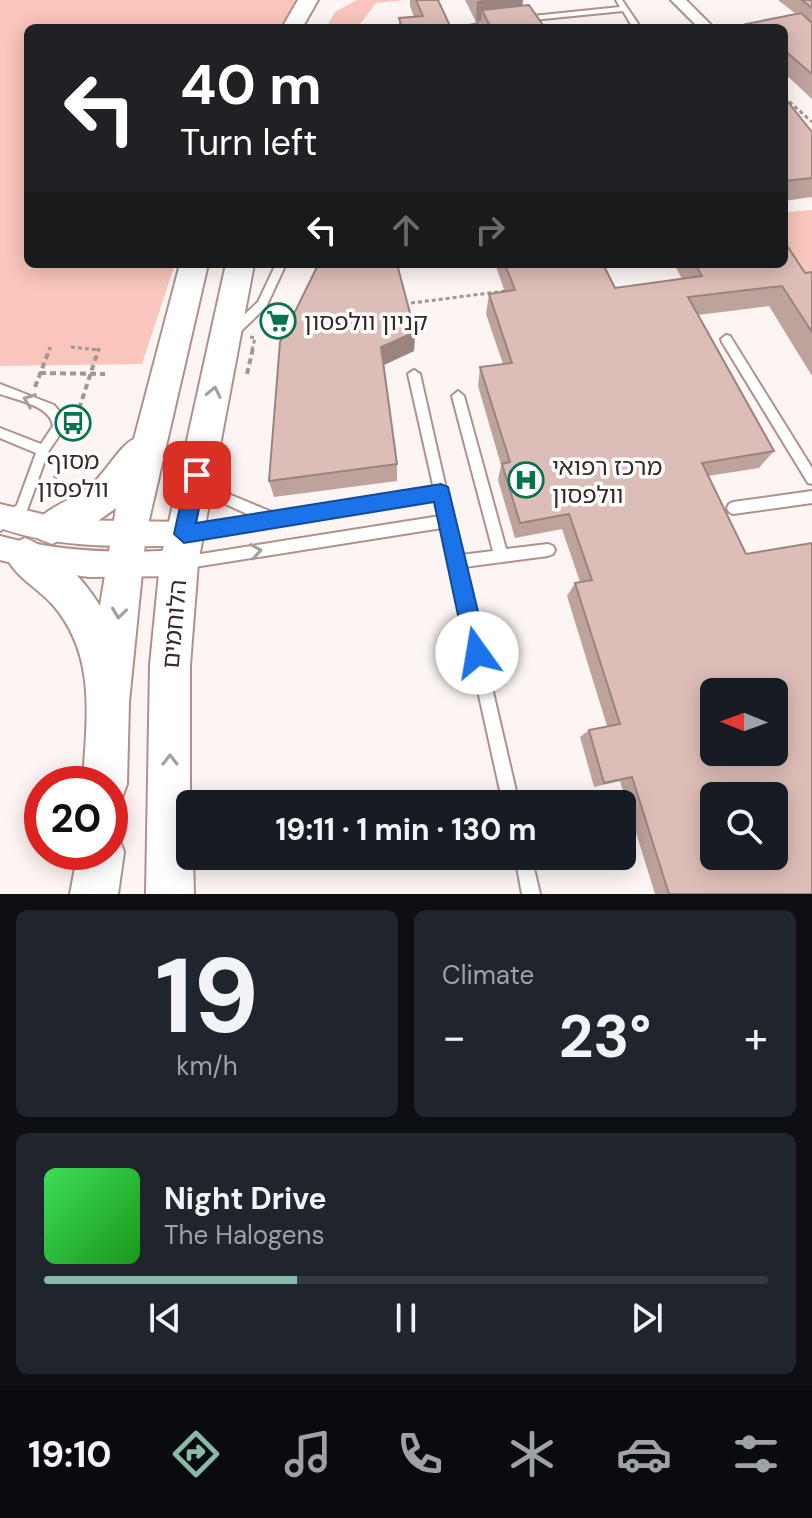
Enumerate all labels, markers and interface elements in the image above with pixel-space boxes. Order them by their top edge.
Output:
text: 40 m [180,48,322,121]
icon: left [48,56,152,160]
text: Turn left [180,119,317,166]
icon: left [300,208,344,252]
icon: ahead [384,208,428,252]
icon: right [468,208,512,252]
supermarket icon: קניון וולפסון [259,302,297,340]
place label: קניון וולפסון [304,306,428,337]
one-way arrow [204,385,221,399]
one-way arrow [23,393,37,410]
bus stop icon: מסוף וולפסון [54,404,92,442]
pin [163,441,231,509]
place label: מסוף וולפסון [37,445,109,504]
place label: מרכז רפואי וולפסון [552,451,662,510]
icon: arrive [175,453,219,497]
hospital icon: מרכז רפואי וולפסון [507,461,545,499]
one-way arrow [249,543,263,560]
street label: הלוחמים [155,578,193,670]
one-way arrow [111,607,128,620]
position arrow [435,611,519,695]
north arrow [700,678,788,766]
map controls [700,678,788,870]
one-way arrow [161,753,178,766]
speed limit sign: 20 [24,766,128,870]
button: search [700,782,788,870]
text: 19:11 · 1 min · 130 m [275,810,537,849]
text: 19 [155,929,259,1064]
text: Climate [442,958,534,992]
text: 23° [559,997,651,1076]
text: − [442,1008,466,1066]
text: + [744,1008,768,1066]
text: km/h [176,1049,238,1083]
text: Night Drive [164,1179,327,1218]
text: The Halogens [164,1218,324,1252]
icon: previous [143,1296,187,1340]
icon: pause [384,1296,428,1340]
icon: next [625,1296,669,1340]
icon: directions [168,1426,224,1482]
icon: music [280,1426,336,1482]
icon: phone [392,1426,448,1482]
icon: climate [504,1426,560,1482]
icon: car [616,1426,672,1482]
icon: filters [728,1426,784,1482]
text: 19:10 [28,1431,112,1478]

